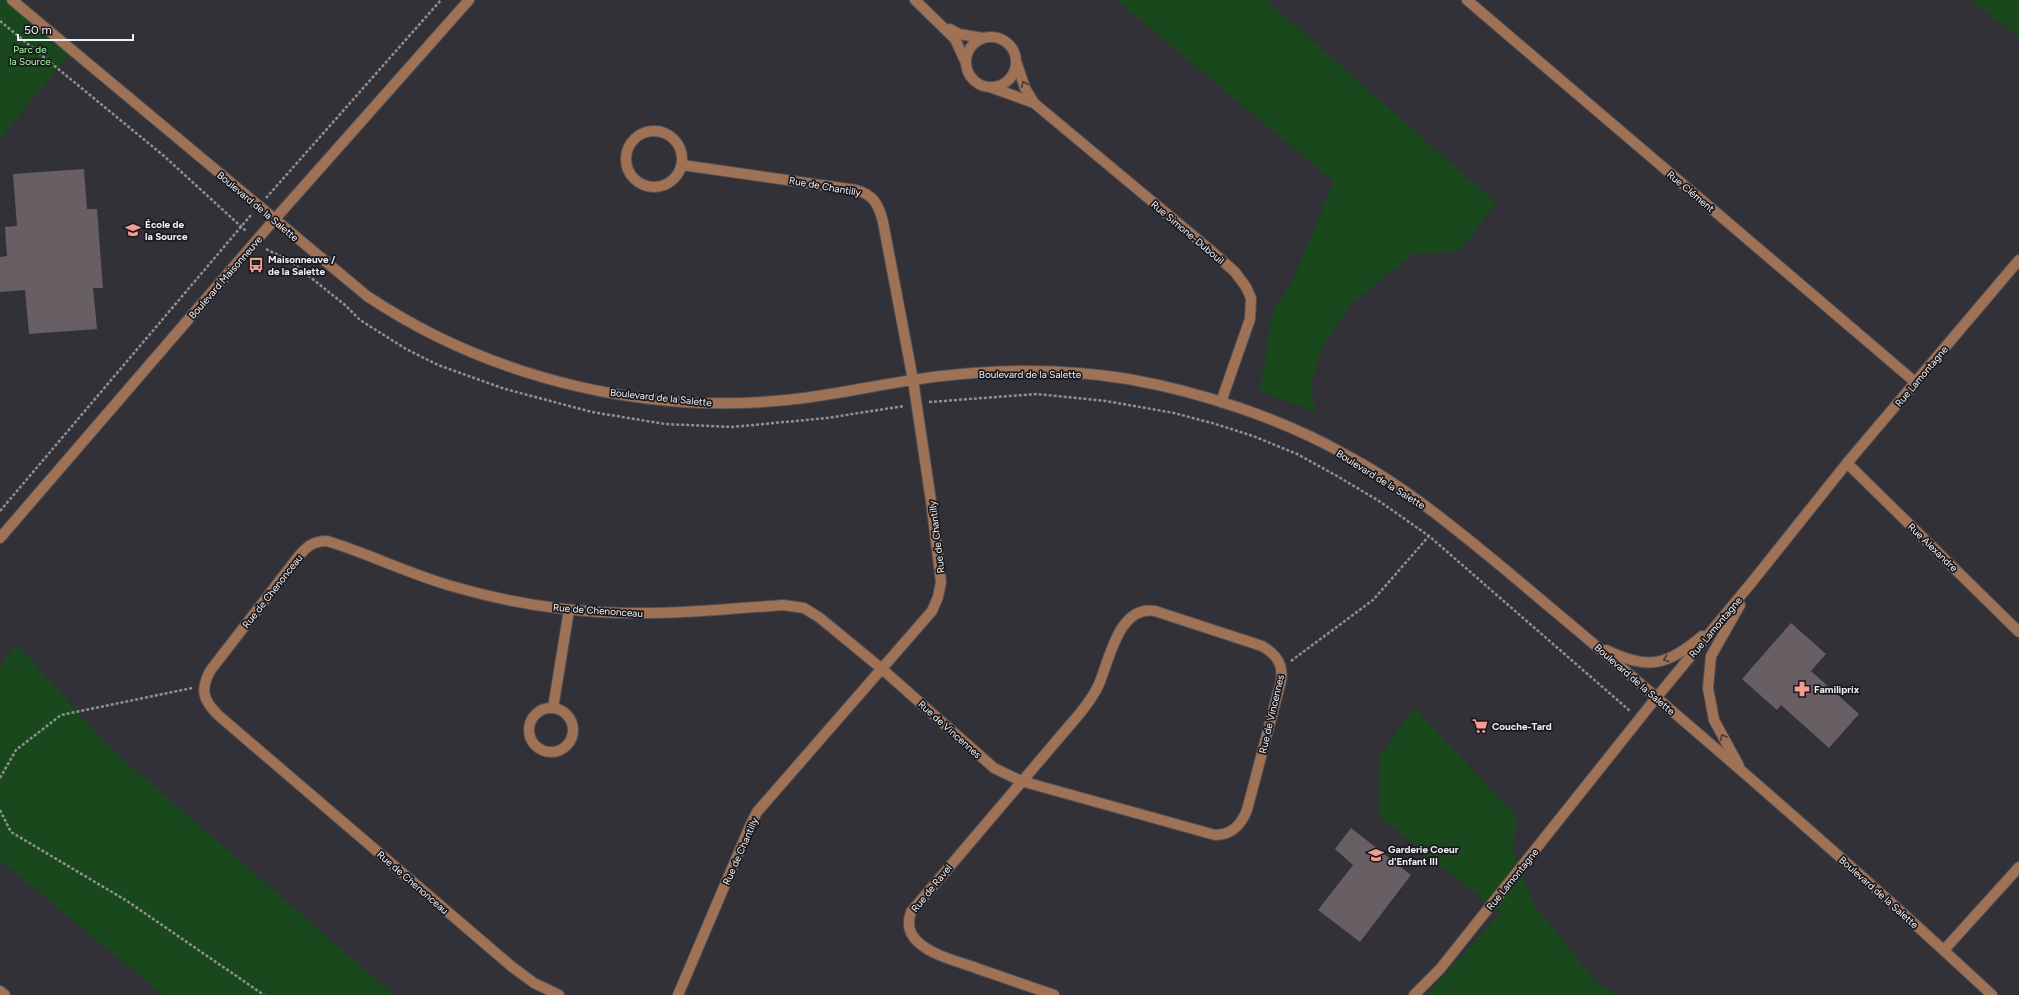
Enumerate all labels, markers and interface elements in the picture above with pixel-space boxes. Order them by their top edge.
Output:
scale bar [18,16,133,42]
text: 50 m [24,23,52,37]
park label: Parc de la Source [9,43,51,68]
one-way arrow [1020,81,1028,88]
street label: Rue Clément [1664,168,1717,215]
street label: Boulevard de la Salette [214,169,301,245]
street label: Rue de Chantilly [788,174,863,199]
street label: Rue Simone-Dubouil [1148,198,1227,267]
place label: École de la Source [145,218,188,243]
school or university icon: École de la Source [124,221,142,239]
street label: Boulevard Maisonneuve [186,233,265,322]
place label: Maisonneuve / de la Salette [268,253,336,278]
bus stop icon: Maisonneuve / de la Salette [247,256,265,274]
street label: Rue Lamontagne [1892,343,1951,410]
street label: Boulevard de la Salette [979,368,1082,381]
street label: Boulevard de la Salette [609,386,713,409]
street label: Boulevard de la Salette [1334,447,1428,512]
street label: Rue de Chantilly [926,499,947,574]
street label: Rue Alexandre [1905,520,1961,575]
street label: Rue de Chenonceau [239,552,305,631]
street label: Rue Lamontagne [1686,594,1745,661]
street label: Rue de Chenonceau [552,601,643,620]
street label: Boulevard de la Salette [1592,641,1678,718]
one-way arrow [1663,654,1670,663]
street label: Rue de Vincennes [1256,673,1287,755]
pharmacy icon: Familiprix [1793,680,1811,698]
place label: Familiprix [1814,683,1860,696]
street label: Rue de Vincennes [915,698,984,761]
supermarket icon: Couche-Tard [1471,717,1489,735]
place label: Couche-Tard [1492,720,1552,733]
one-way arrow [1721,734,1728,741]
street label: Rue de Chantilly [720,815,761,887]
place label: Garderie Coeur d'Enfant III [1388,843,1459,868]
street label: Rue Lamontagne [1484,845,1542,913]
school or university icon: Garderie Coeur d'Enfant III [1367,846,1385,864]
street label: Rue de Chenonceau [374,848,451,917]
street label: Boulevard de la Salette [1836,853,1921,932]
street label: Rue de Ravel [908,862,955,915]

